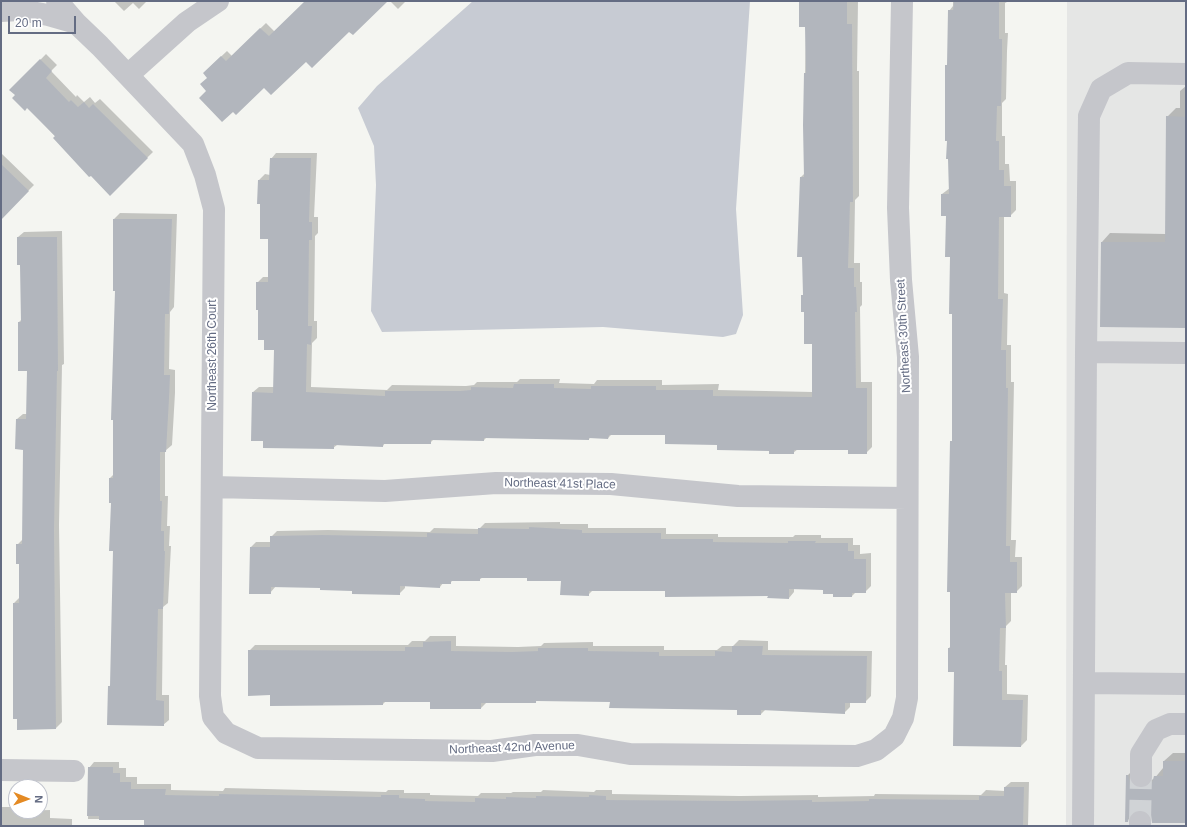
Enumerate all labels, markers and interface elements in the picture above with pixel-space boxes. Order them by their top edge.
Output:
scale bar [10,8,78,34]
text: 20 m [15,16,42,30]
street label: Northeast 30th Street [894,279,914,393]
street label: Northeast 26th Court [206,299,220,411]
street label: Northeast 41st Place [504,476,616,492]
street label: Northeast 42nd Avenue [449,739,575,757]
north arrow [8,779,48,819]
text: N [33,795,45,803]

